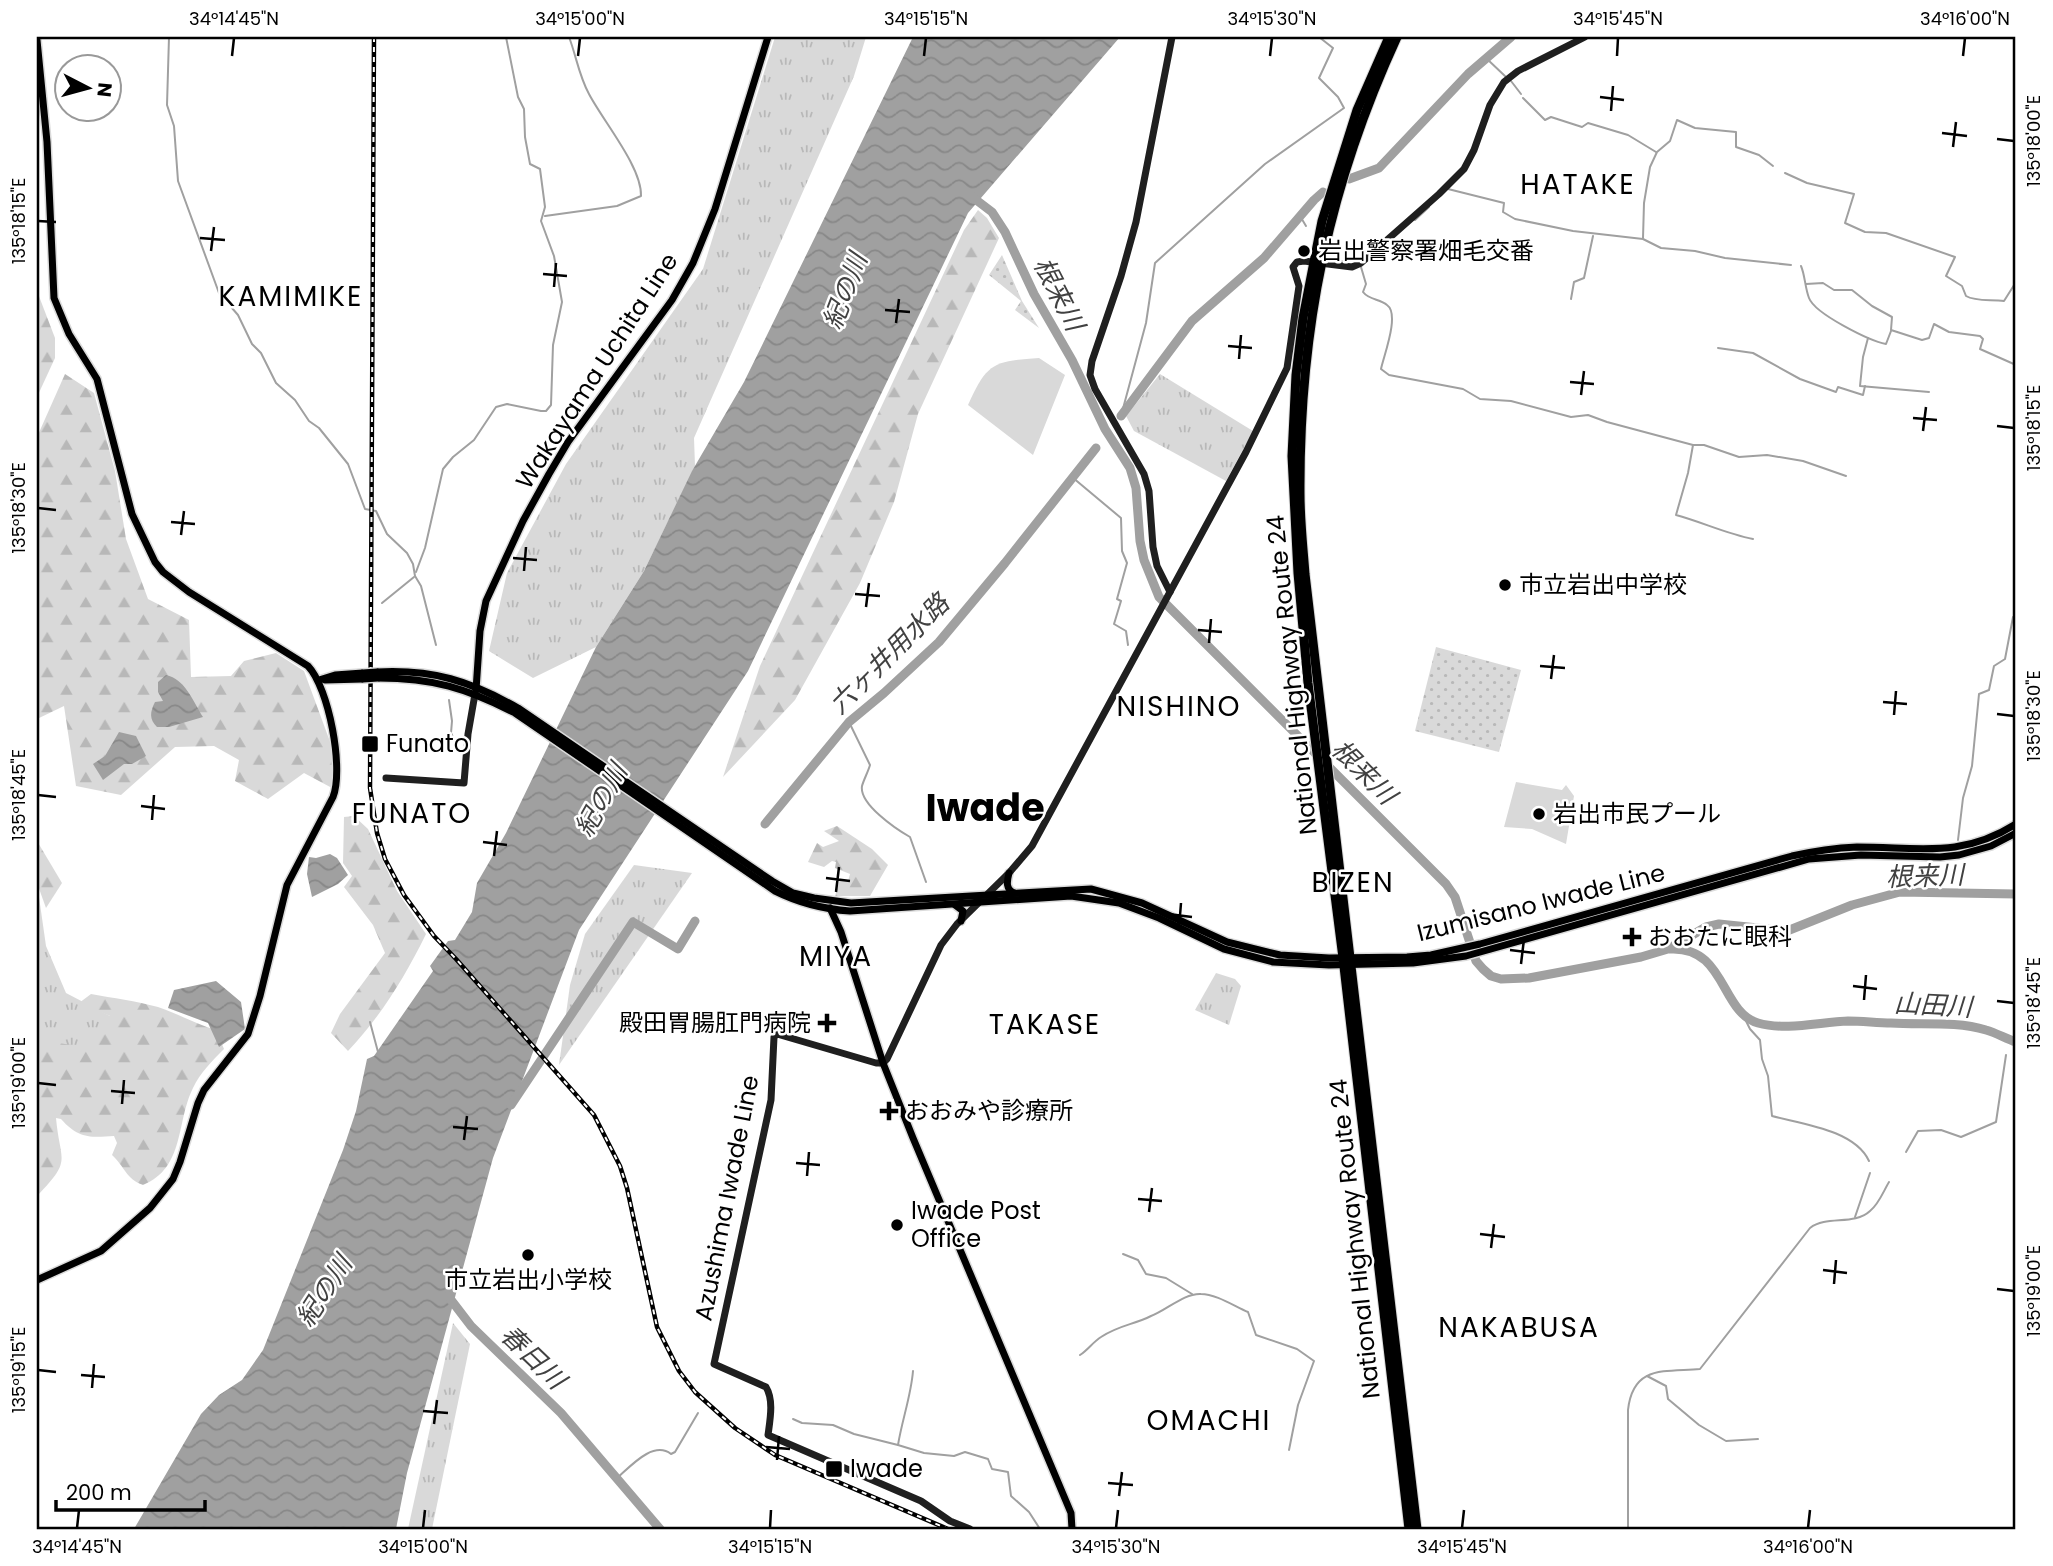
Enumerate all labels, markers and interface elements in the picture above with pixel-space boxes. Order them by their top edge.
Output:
text: 34°14'45"N [189,6,279,31]
text: 34°15'00"N [535,6,625,31]
text: 34°15'15"N [884,6,968,31]
text: 34°15'30"N [1227,6,1317,31]
text: 34°15'45"N [1573,6,1663,31]
text: 34°16'00"N [1920,6,2010,31]
north arrow [52,52,122,122]
text: N [90,81,119,98]
text: 135°18'00"E [2021,95,2046,187]
district label: HATAKE [1520,165,1636,204]
text: 135°18'15"E [6,178,31,264]
place label: 岩出警察署畑毛交番 [1318,234,1534,267]
marker: 岩出警察署畑毛交番 [1296,243,1312,259]
water label: 紀の川 [814,245,877,334]
street label: Wakayama Uchita Line [508,246,685,495]
water label: 根来川 [1025,251,1094,340]
district label: KAMIMIKE [219,277,363,316]
text: 135°18'15"E [2021,385,2046,471]
text: 135°18'30"E [6,462,31,554]
street label: National Highway Route 24 [1258,514,1325,836]
place label: 市立岩出中学校 [1519,568,1687,601]
marker: 市立岩出中学校 [1497,577,1513,593]
water label: 六ヶ井用水路 [821,585,958,722]
text: 135°18'30"E [2021,670,2046,762]
district label: NISHINO [1117,687,1241,726]
place label: Funato [386,727,469,760]
water label: 根来川 [1324,732,1406,814]
marker: Funato [360,734,380,754]
text: 135°18'45"E [6,749,31,841]
water label: 紀の川 [566,755,637,843]
district label: Iwade [925,781,1045,834]
district label: FUNATO [352,794,472,833]
place label: 岩出市民プール [1553,797,1721,830]
marker: 岩出市民プール [1531,806,1547,822]
street label: Izumisano Iwade Line [1413,856,1668,949]
water label: 根来川 [1885,857,1968,895]
district label: BIZEN [1311,863,1395,902]
place label: おおたに眼科 [1648,920,1792,953]
marker: おおたに眼科 [1622,927,1642,947]
district label: MIYA [799,937,873,976]
text: 135°18'45"E [2021,957,2046,1049]
water label: 山田川 [1893,985,1976,1025]
district label: TAKASE [989,1005,1101,1044]
place label: 殿田胃腸肛門病院 [619,1006,811,1039]
marker: 殿田胃腸肛門病院 [817,1013,837,1033]
text: 135°19'00"E [6,1037,31,1129]
street label: Azushima Iwade Line [687,1072,767,1323]
street label: National Highway Route 24 [1321,1078,1388,1400]
place label: おおみや診療所 [905,1094,1073,1127]
marker: おおみや診療所 [879,1101,899,1121]
place label: Iwade Post Office [911,1194,1041,1255]
marker: Iwade Post Office [889,1217,905,1233]
text: 135°19'00"E [2021,1245,2046,1337]
water label: 紀の川 [288,1246,362,1334]
marker: 市立岩出小学校 [520,1247,536,1263]
place label: 市立岩出小学校 [444,1263,612,1296]
district label: NAKABUSA [1438,1308,1600,1347]
water label: 春日川 [492,1317,576,1399]
text: 135°19'15"E [6,1327,31,1413]
district label: OMACHI [1147,1401,1271,1440]
place label: Iwade [850,1452,923,1485]
marker: Iwade [824,1459,844,1479]
scale bar [56,1468,205,1512]
text: 200 m [66,1478,132,1507]
text: 34°14'45"N [32,1534,122,1559]
text: 34°15'00"N [378,1534,468,1559]
text: 34°15'15"N [728,1534,812,1559]
text: 34°15'30"N [1071,1534,1161,1559]
text: 34°15'45"N [1417,1534,1507,1559]
text: 34°16'00"N [1763,1534,1853,1559]

